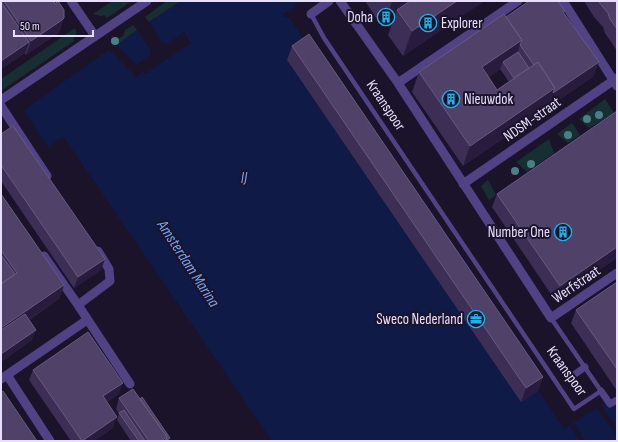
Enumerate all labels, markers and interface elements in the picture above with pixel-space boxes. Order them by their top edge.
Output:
building icon: Doha [376,7,396,27]
place label: Doha [347,8,373,27]
scale bar [14,12,93,38]
building icon: Explorer [418,13,438,33]
place label: Explorer [441,14,483,33]
text: 50 m [20,19,40,34]
street label: Kraanspoor [362,76,410,135]
building icon: Nieuwdok [441,89,461,109]
place label: Nieuwdok [464,90,514,109]
street label: NDSM-straat [500,92,565,146]
water label: IJ [241,169,248,188]
water label: Amsterdam Marina [152,216,223,311]
building icon: Number One [553,222,573,242]
place label: Number One [488,223,550,242]
street label: Werfstraat [548,261,605,308]
office icon: Sweco Nederland [466,309,486,329]
place label: Sweco Nederland [376,310,463,329]
street label: Kraanspoor [542,343,591,401]

